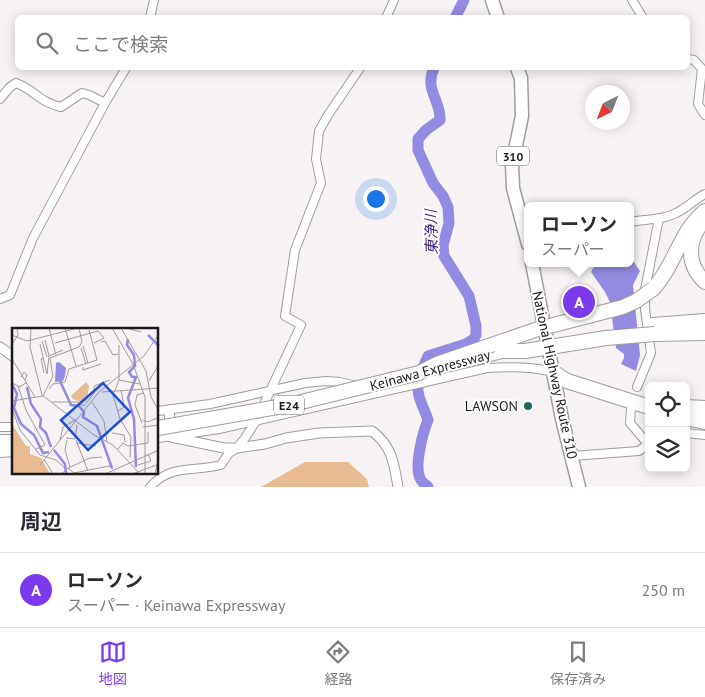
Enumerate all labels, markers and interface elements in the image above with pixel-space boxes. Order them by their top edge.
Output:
search box [15,15,690,70]
icon: search [33,29,61,57]
text: ここで検索 [73,32,168,56]
north arrow [585,85,630,130]
road number: 310 [497,146,529,166]
your location [363,186,389,212]
popup [524,202,634,267]
water label: 東浄川 [421,207,441,255]
text: ローソン [541,212,617,236]
text: スーパー [541,239,605,259]
pin: A [563,283,595,321]
street label: National Highway Route 310 [528,289,582,461]
inset map [12,328,159,474]
street label: Keinawa Expressway [368,345,493,395]
map controls [645,382,690,472]
button: locate [645,382,690,427]
road number: E24 [274,396,304,414]
place label: LAWSON [465,397,518,415]
marker: LAWSON [522,400,534,412]
button: layers [645,427,690,472]
text: 周辺 [20,508,62,535]
text: ローソン [67,568,143,592]
text: A [31,580,41,600]
text: 250 m [642,580,685,600]
text: スーパー · Keinawa Expressway [67,595,285,615]
tab: 地図 [99,638,127,688]
tab: 経路 [324,638,352,688]
tab: 保存済み [550,638,606,688]

